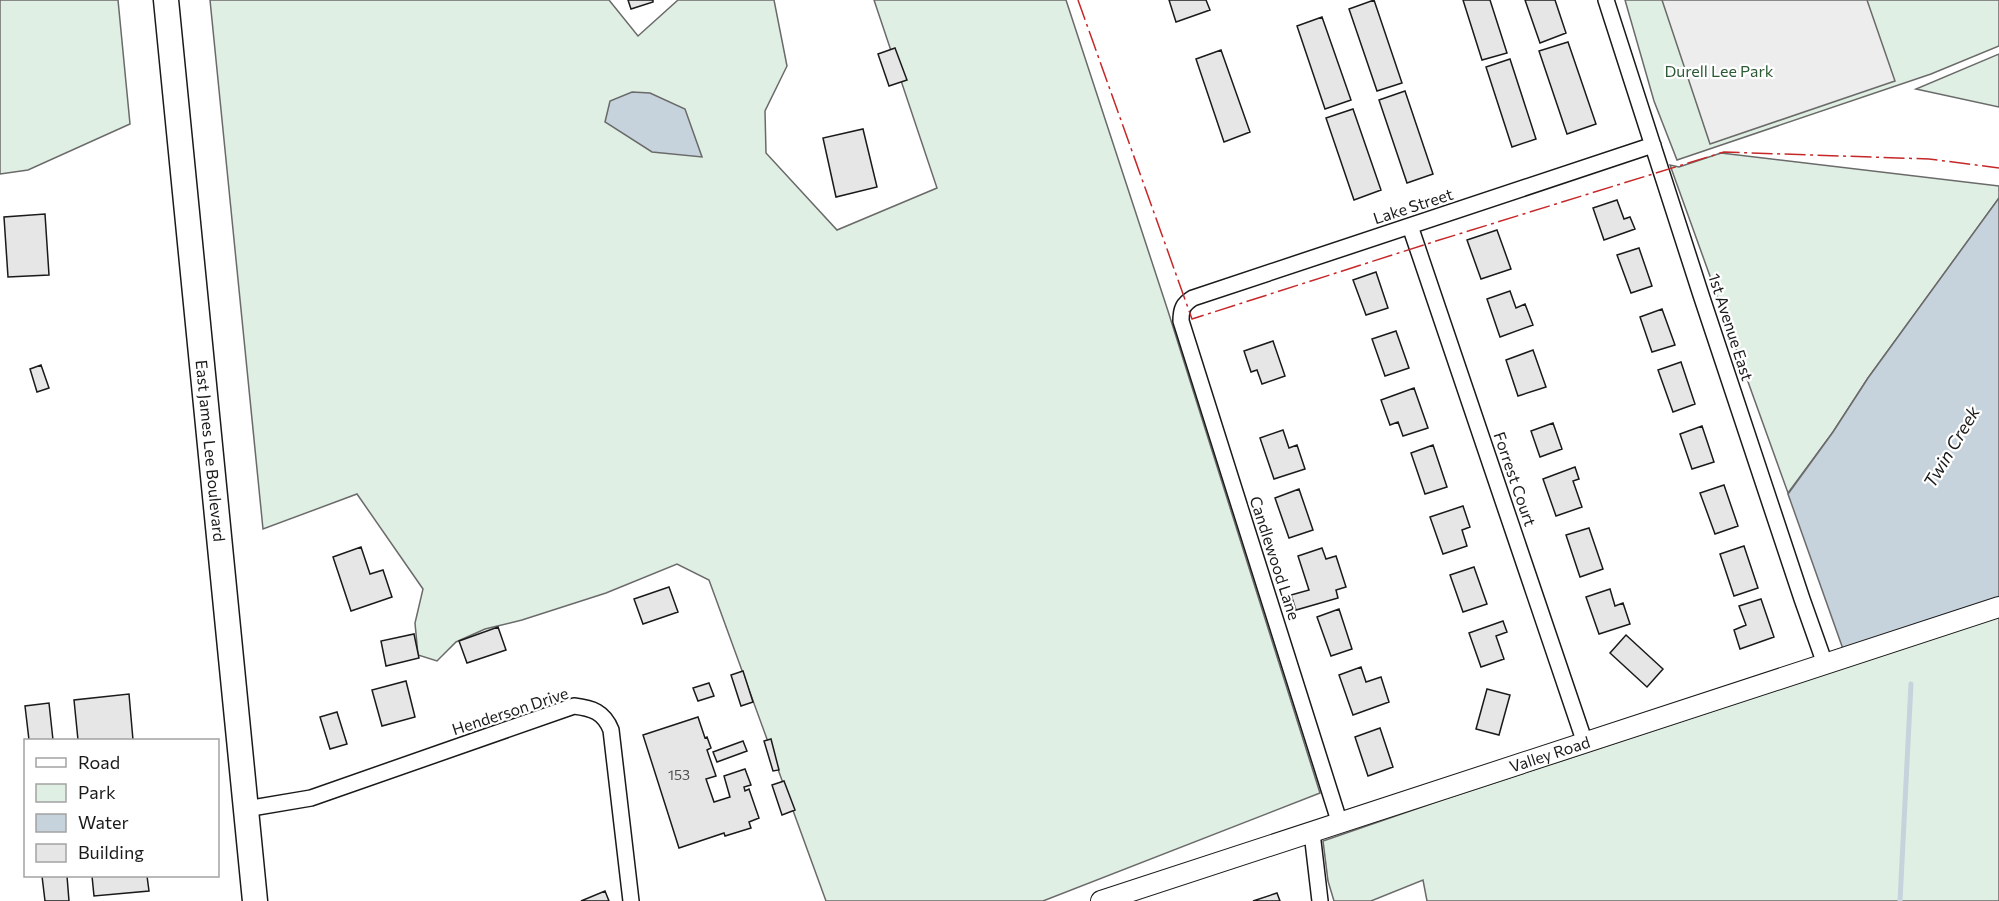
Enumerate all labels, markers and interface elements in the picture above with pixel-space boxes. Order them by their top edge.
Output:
park label: Durell Lee Park [1664,61,1774,80]
street label: Lake Street [1371,184,1455,227]
street label: 1st Avenue East [1705,271,1758,383]
street label: East James Lee Boulevard [193,359,229,543]
water label: Twin Creek [1918,401,1985,491]
street label: Forrest Court [1490,429,1541,529]
street label: Candlewood Lane [1246,494,1304,622]
street label: Henderson Drive [449,683,570,738]
street label: Valley Road [1507,732,1592,776]
legend [24,739,219,877]
text: Road [78,751,120,773]
house number: 153 [668,766,690,783]
text: Park [78,781,116,803]
text: Water [78,811,129,833]
text: Building [78,841,144,863]

